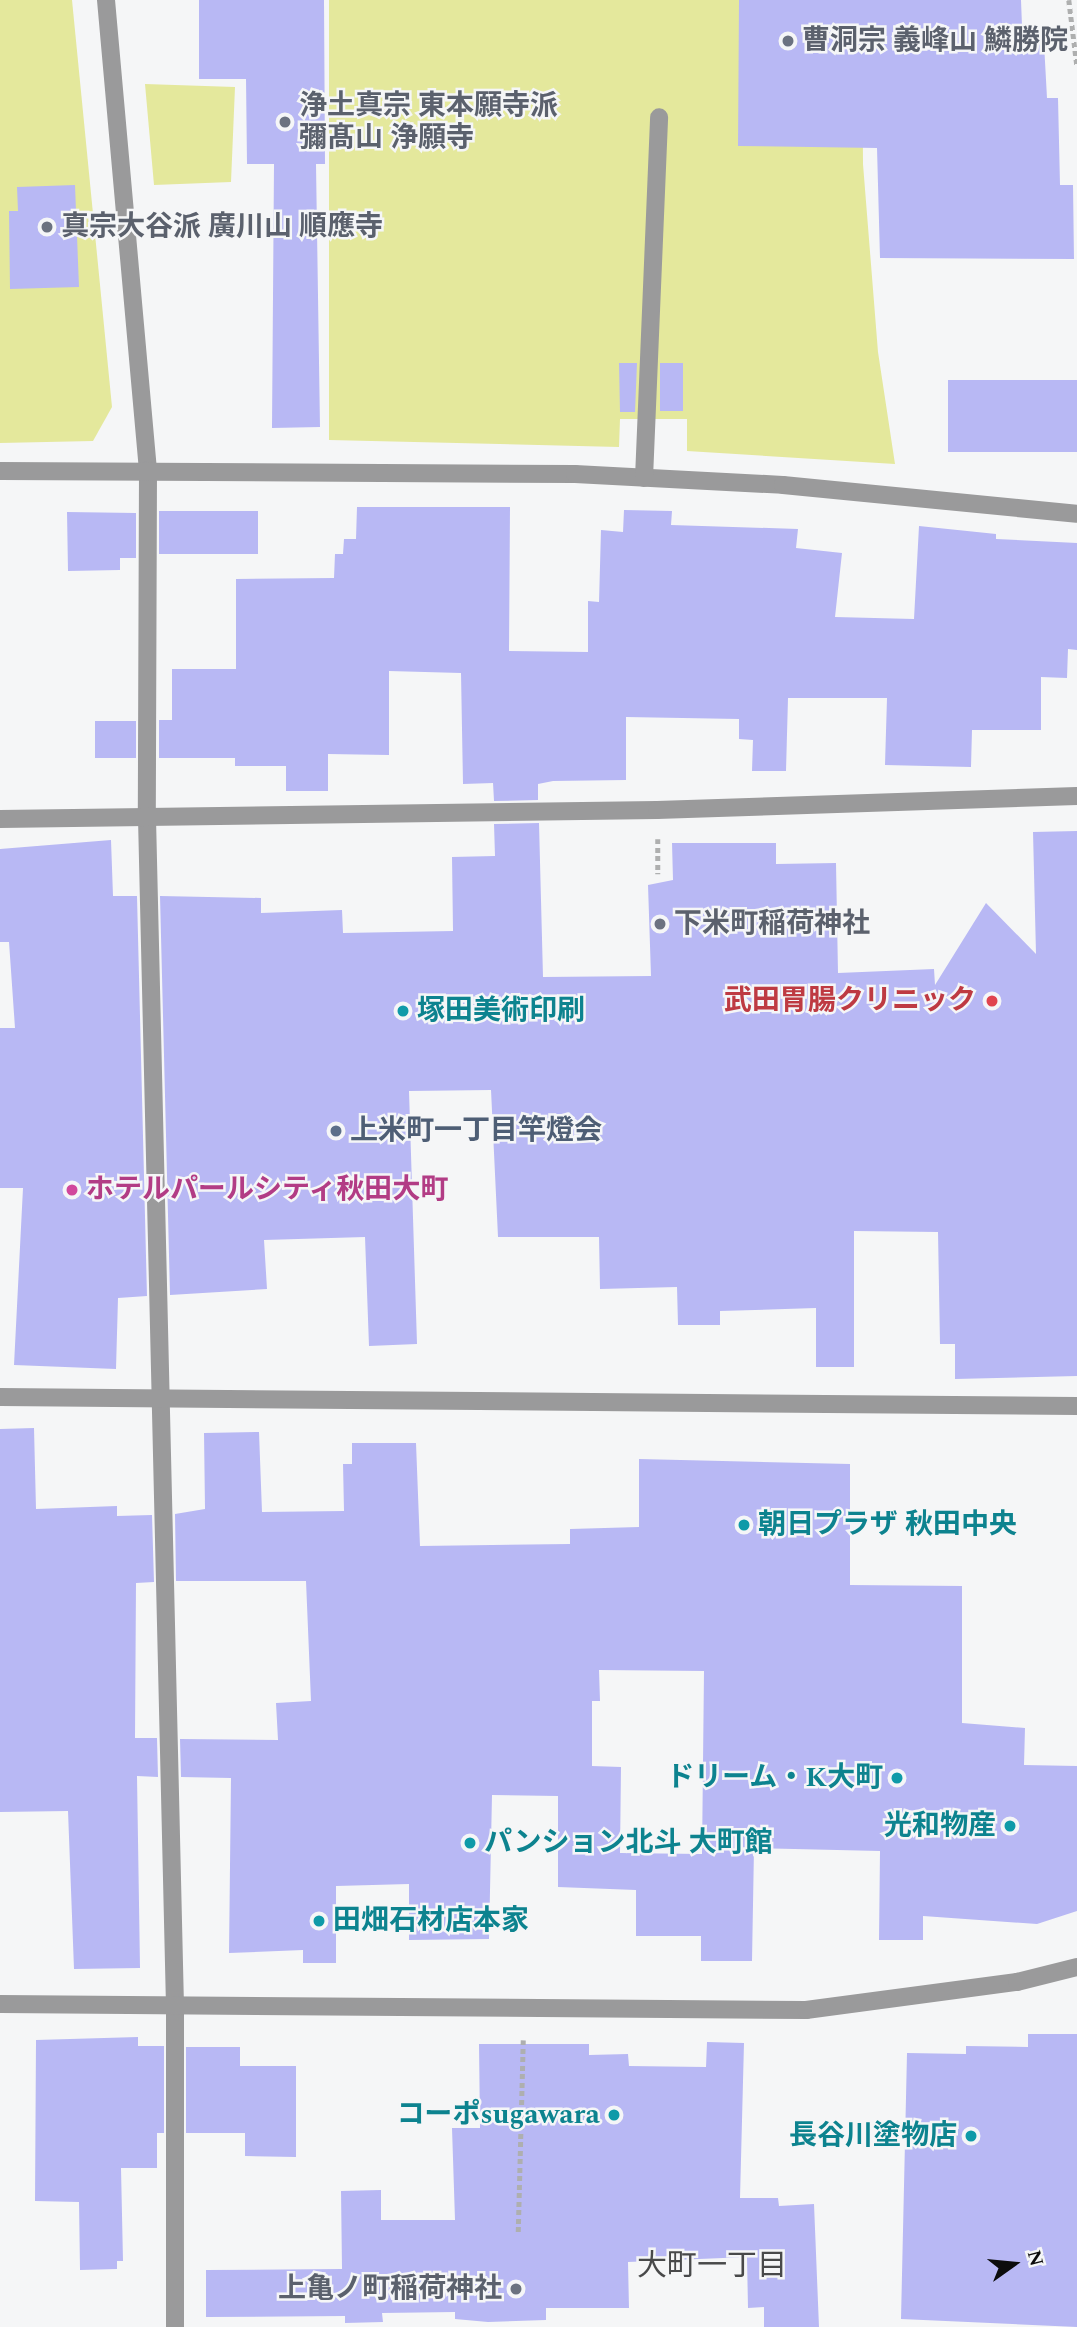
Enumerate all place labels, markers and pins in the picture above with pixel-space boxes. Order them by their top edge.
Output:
place label: 曹洞宗 義峰山 鱗勝院 [802,24,1068,58]
marker: 曹洞宗 義峰山 鱗勝院 [780,33,796,49]
place label: 浄土真宗 東本願寺派 彌髙山 浄願寺 [299,89,558,155]
marker: 浄土真宗 東本願寺派 彌髙山 浄願寺 [277,114,293,130]
place label: 真宗大谷派 廣川山 順應寺 [61,210,383,244]
marker: 真宗大谷派 廣川山 順應寺 [39,219,55,235]
place label: 下米町稲荷神社 [674,907,870,941]
marker: 下米町稲荷神社 [652,916,668,932]
place label: 武田胃腸クリニック [724,984,976,1018]
marker: 武田胃腸クリニック [982,991,1002,1011]
place label: 塚田美術印刷 [417,994,585,1028]
marker: 塚田美術印刷 [395,1003,411,1019]
place label: 上米町一丁目竿燈会 [350,1114,602,1148]
marker: 上米町一丁目竿燈会 [328,1123,344,1139]
place label: ホテルパールシティ秋田大町 [86,1173,450,1207]
marker: ホテルパールシティ秋田大町 [64,1182,80,1198]
place label: 朝日プラザ 秋田中央 [758,1508,1017,1542]
marker: 朝日プラザ 秋田中央 [736,1517,752,1533]
place label: ドリーム・K大町 [665,1761,883,1795]
marker: ドリーム・K大町 [889,1770,905,1786]
place label: 光和物産 [884,1809,996,1843]
marker: 光和物産 [1002,1818,1018,1834]
place label: パンション北斗 大町館 [484,1826,771,1860]
marker: パンション北斗 大町館 [462,1835,478,1851]
place label: 田畑石材店本家 [333,1904,529,1938]
marker: 田畑石材店本家 [311,1913,327,1929]
place label: コーポsugawara [397,2098,600,2132]
marker: コーポsugawara [606,2107,622,2123]
place label: 長谷川塗物店 [789,2119,957,2153]
marker: 長谷川塗物店 [963,2128,979,2144]
place label: 上亀ノ町稲荷神社 [278,2272,502,2306]
marker: 上亀ノ町稲荷神社 [508,2281,524,2297]

